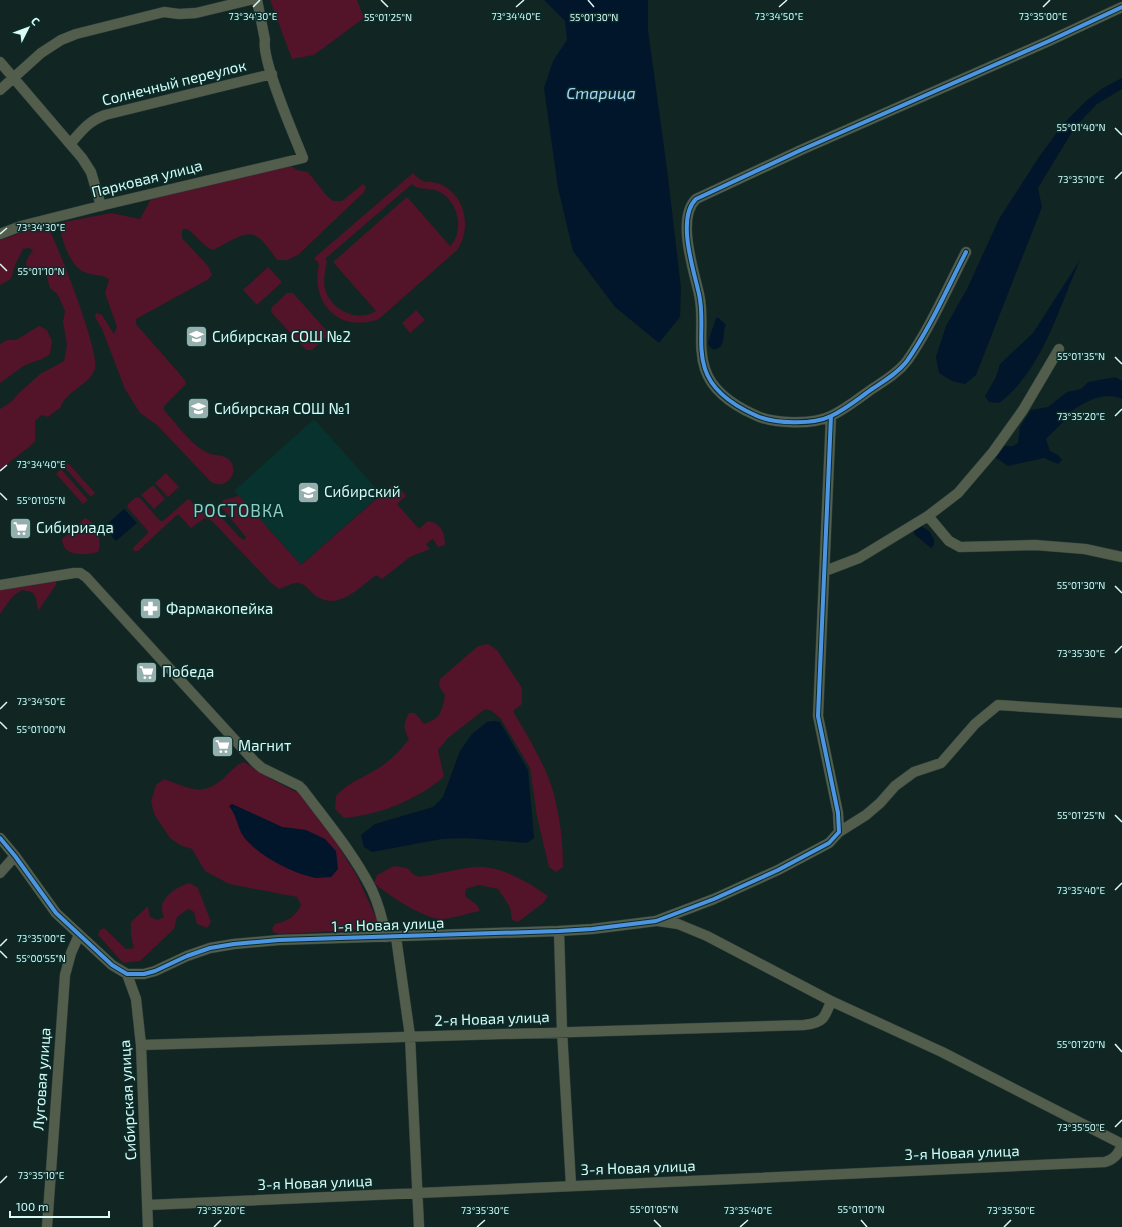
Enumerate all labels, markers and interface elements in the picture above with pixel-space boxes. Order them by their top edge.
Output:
north arrow [8,8,48,48]
text: 73°34'30"E [229,10,278,22]
text: 73°34'40"E [491,10,541,22]
text: 73°34'50"E [755,10,804,22]
text: 73°35'00"E [1019,10,1068,22]
text: 55°01'25"N [364,11,412,23]
text: 55°01'30"N [570,11,618,23]
text: С [29,14,43,28]
street label: Солнечный переулок [100,55,248,110]
water label: Старица [566,83,636,102]
text: 55°01'40"N [1056,121,1106,133]
street label: Парковая улица [89,156,204,201]
text: 73°35'10"E [1058,173,1105,185]
text: 73°34'30"E [17,221,66,233]
text: 55°01'10"N [17,265,65,277]
school or university icon: Сибирская СОШ №2 [183,324,209,350]
place label: Сибирская СОШ №2 [212,327,351,345]
text: 55°01'35"N [1057,350,1105,362]
school or university icon: Сибирская СОШ №1 [186,396,212,422]
place label: Сибирская СОШ №1 [214,399,350,417]
text: 73°35'20"E [1057,410,1105,422]
text: 73°34'40"E [16,458,66,470]
school or university icon: Сибирский [295,479,321,505]
place label: Сибирский [324,482,401,500]
text: 55°01'05"N [17,494,65,506]
district label: РОСТОВКА [193,500,285,520]
supermarket icon: Сибириада [8,515,34,541]
place label: Сибириада [36,518,114,536]
text: 55°01'30"N [1057,579,1105,591]
pharmacy icon: Фармакопейка [138,596,164,622]
place label: Фармакопейка [166,599,273,617]
text: 73°35'30"E [1057,647,1105,659]
supermarket icon: Победа [134,659,160,685]
place label: Победа [162,662,214,680]
text: 73°34'50"E [17,695,66,707]
text: 55°01'00"N [16,723,66,735]
supermarket icon: Магнит [209,733,235,759]
place label: Магнит [238,736,291,754]
text: 55°01'25"N [1057,809,1105,821]
text: 73°35'40"E [1057,884,1106,896]
street label: 1-я Новая улица [331,913,445,936]
text: 73°35'00"E [17,932,66,944]
text: 55°00'55"N [16,952,66,964]
street label: 2-я Новая улица [434,1007,550,1030]
street label: Луговая улица [28,1027,55,1131]
text: 55°01'20"N [1057,1038,1105,1050]
street label: Сибирская улица [115,1039,140,1161]
text: 73°35'50"E [1057,1121,1105,1133]
street label: 3-я Новая улица [904,1141,1020,1164]
street label: 3-я Новая улица [580,1156,696,1179]
text: 73°35'10"E [18,1169,65,1181]
street label: 3-я Новая улица [257,1171,373,1194]
scale bar [10,1193,109,1219]
text: 100 m [16,1199,48,1213]
text: 55°01'05"N [630,1203,678,1215]
text: 55°01'10"N [837,1203,885,1215]
text: 73°35'20"E [197,1204,245,1216]
text: 73°35'30"E [461,1204,509,1216]
text: 73°35'40"E [724,1204,773,1216]
text: 73°35'50"E [987,1204,1035,1216]

